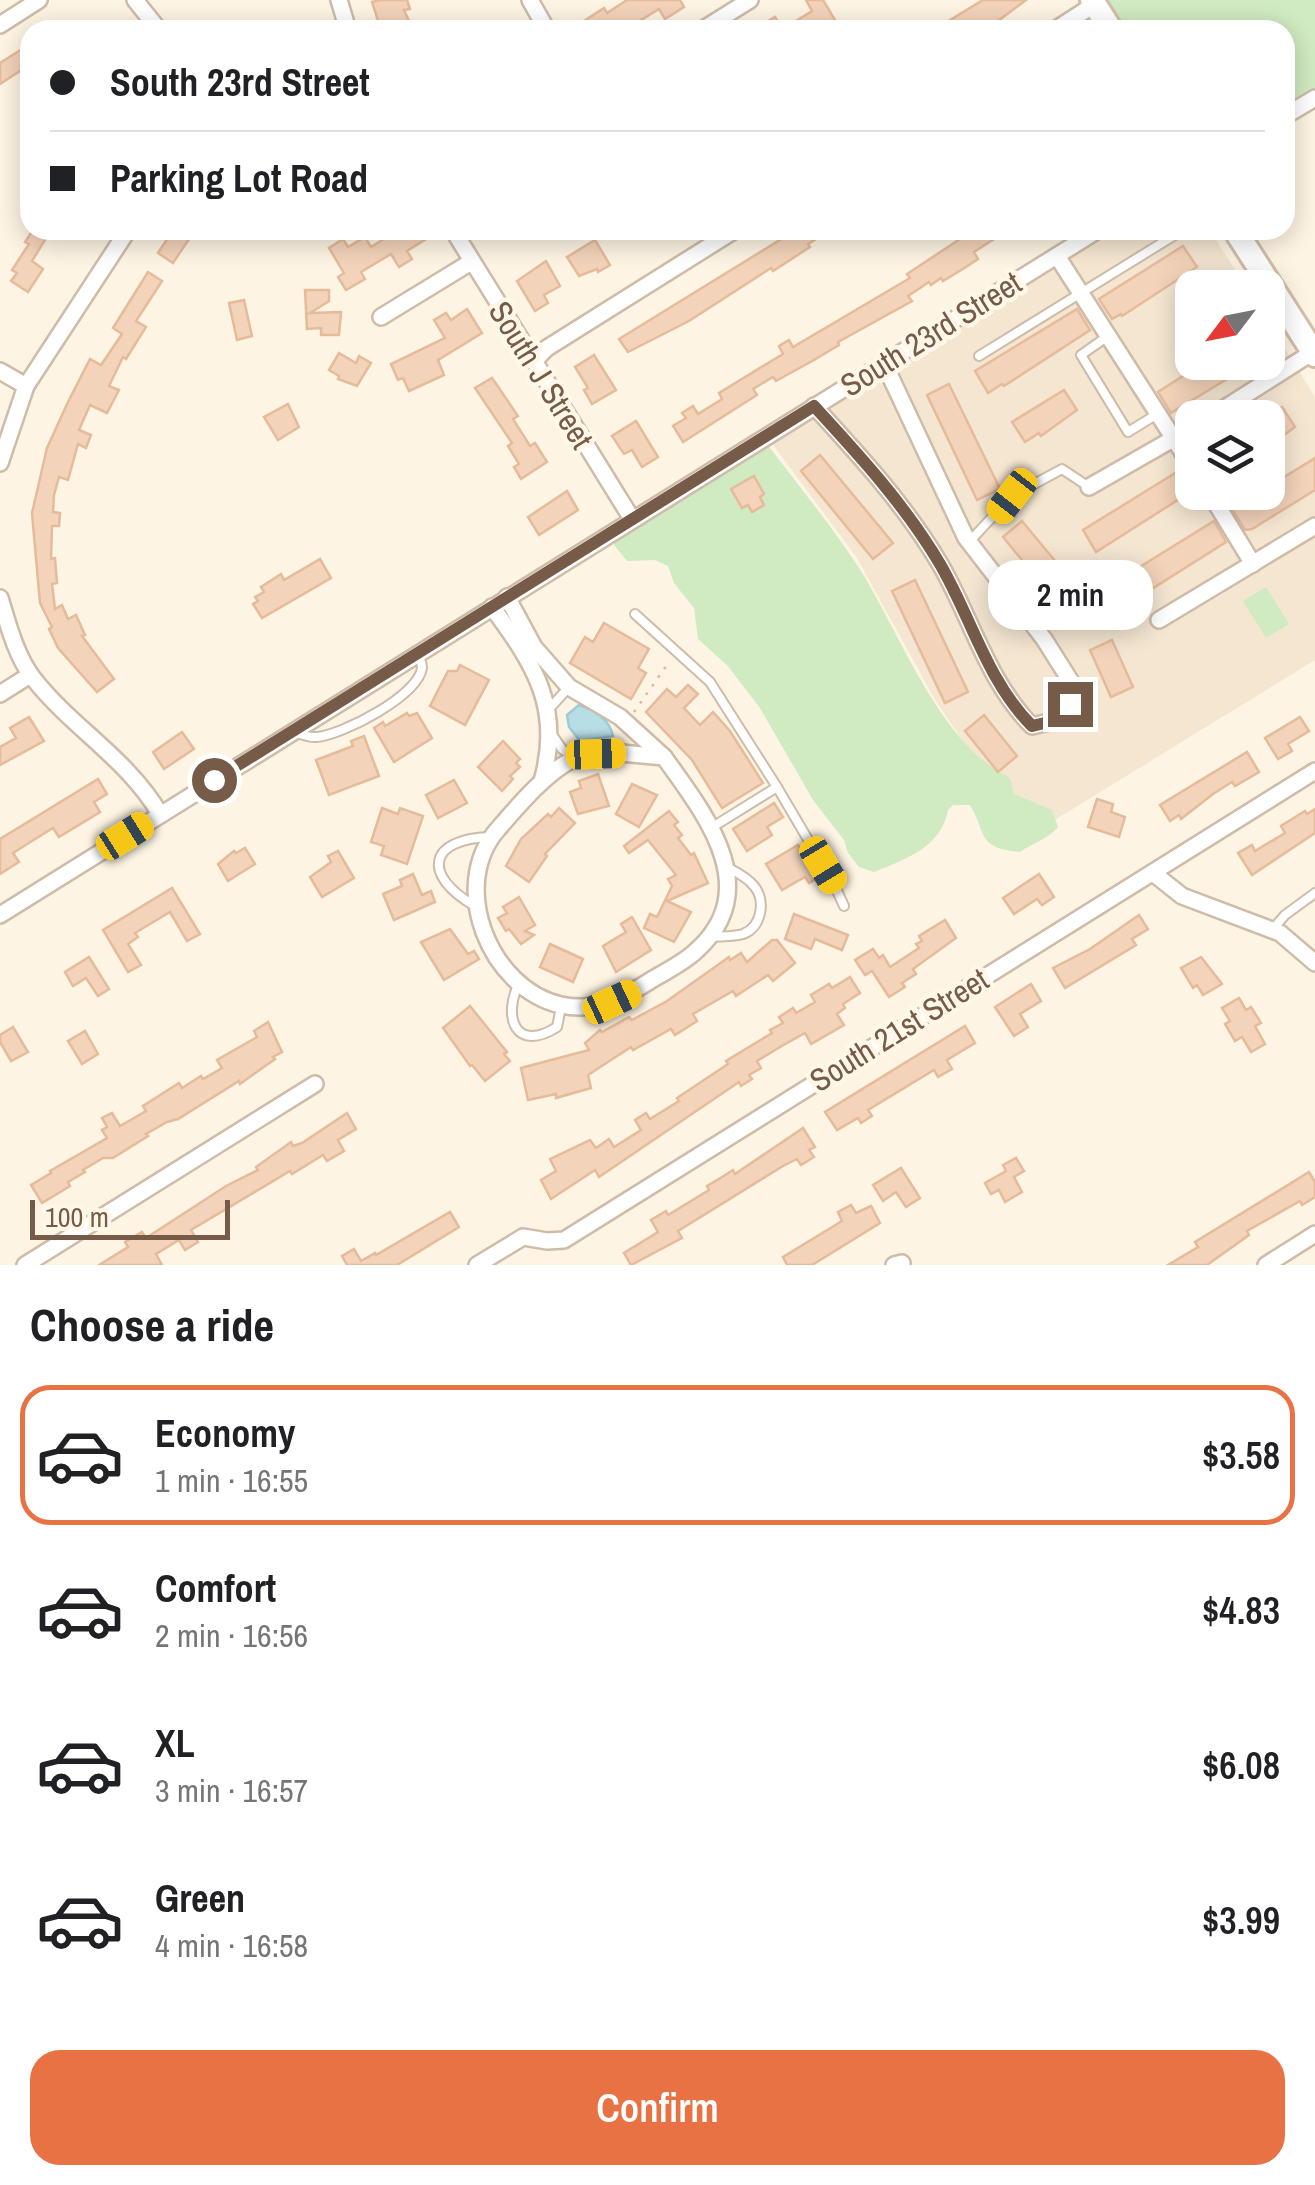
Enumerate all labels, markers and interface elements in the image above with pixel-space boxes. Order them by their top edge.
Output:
text: South 23rd Street [110,57,370,108]
text: Parking Lot Road [110,153,368,204]
street label: South 23rd Street [832,261,1029,406]
north arrow [1175,270,1285,380]
map controls [1175,270,1285,510]
street label: South J Street [479,293,604,457]
button: layers [1175,400,1285,510]
car [982,463,1042,529]
callout: 2 min [988,559,1152,629]
text: 2 min [1037,573,1104,616]
route end [1048,682,1093,727]
car [565,738,627,770]
route start [192,758,237,803]
car [92,807,158,865]
car [795,832,851,898]
street label: South 21st Street [801,958,996,1102]
car [578,976,646,1028]
scale bar [30,1195,230,1240]
text: 100 m [45,1198,109,1236]
text: Choose a ride [30,1294,274,1355]
text: Economy [155,1408,295,1459]
icon: car [35,1410,125,1500]
text: $3.58 [1202,1430,1280,1481]
text: 1 min · 16:55 [155,1459,308,1502]
text: Comfort [155,1563,276,1614]
icon: car [35,1565,125,1655]
text: $4.83 [1202,1585,1280,1636]
text: 2 min · 16:56 [155,1614,308,1657]
text: XL [155,1718,195,1769]
icon: car [35,1720,125,1810]
text: $6.08 [1202,1740,1280,1791]
text: 3 min · 16:57 [155,1769,308,1812]
text: Green [155,1873,245,1924]
icon: car [35,1875,125,1965]
text: $3.99 [1202,1895,1280,1946]
text: 4 min · 16:58 [155,1924,308,1967]
button: Confirm [30,2050,1285,2165]

